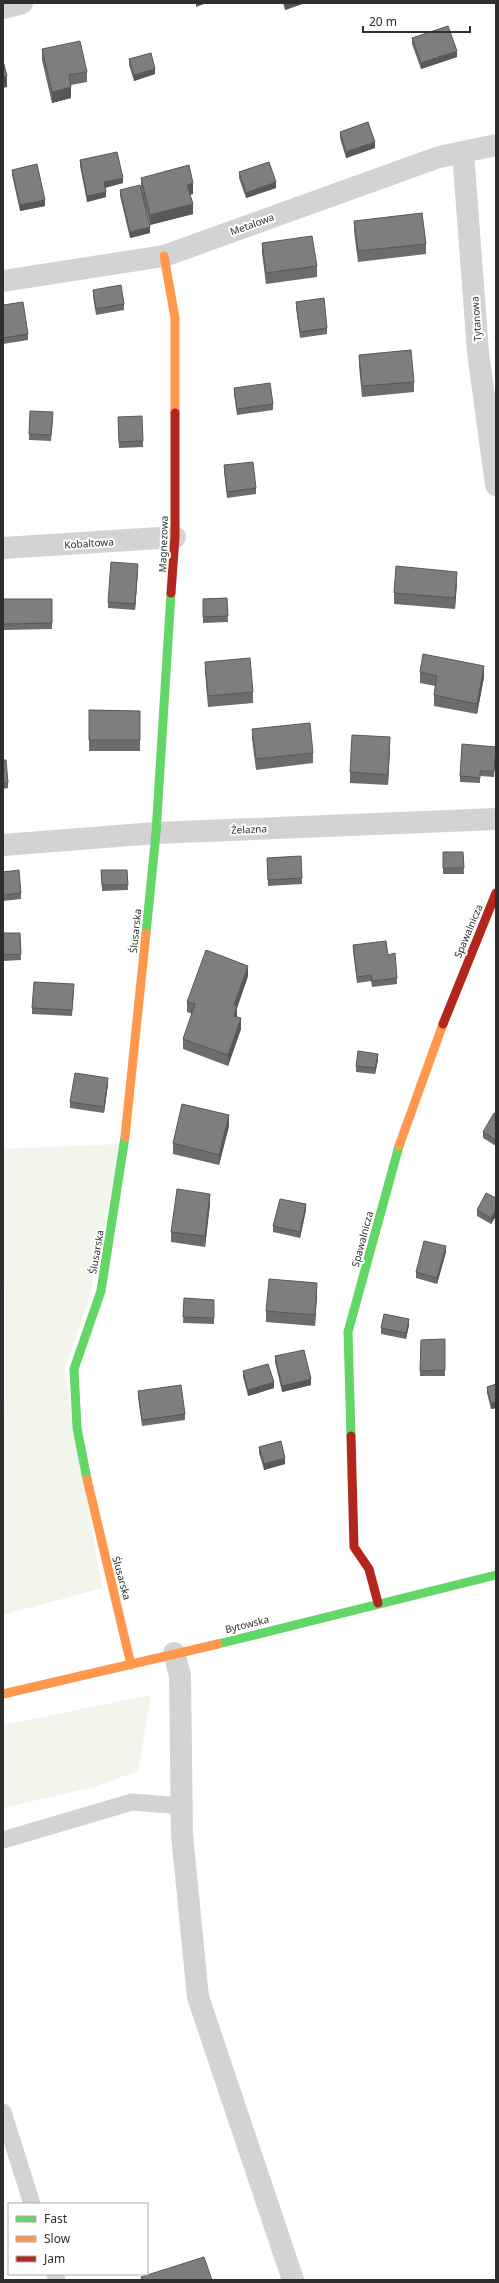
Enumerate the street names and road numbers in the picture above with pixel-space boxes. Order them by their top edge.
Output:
street label: Metalowa [228,210,276,238]
street label: Tytanowa [467,296,485,342]
street label: Magnezowa [155,515,171,573]
street label: Kobaltowa [64,534,114,552]
street label: Żelazna [231,821,267,837]
street label: Spawalnicza [450,902,486,960]
street label: Ślusarska [126,908,144,954]
street label: Spawalnicza [348,1210,376,1268]
street label: Ślusarska [85,1229,107,1275]
street label: Ślusarska [109,1555,135,1601]
street label: Bytowska [224,1612,270,1636]

